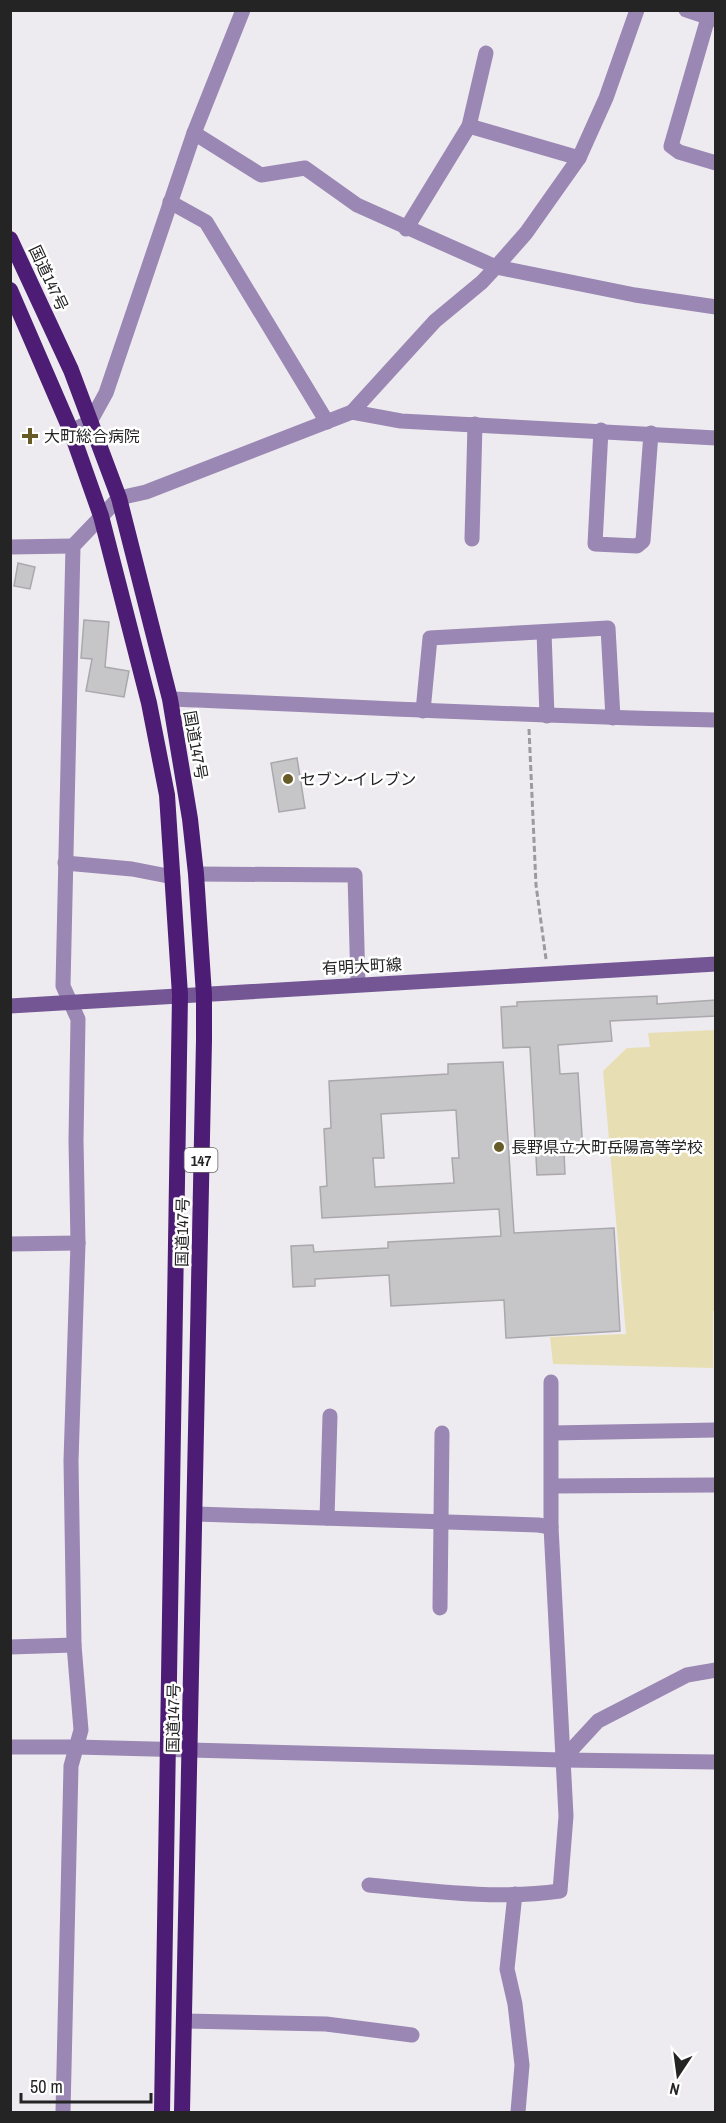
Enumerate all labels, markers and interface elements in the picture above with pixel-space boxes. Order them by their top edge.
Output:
street label: 国道147号 [24,242,74,314]
place label: 大町総合病院 [44,425,140,447]
marker: 大町総合病院 [21,427,39,445]
street label: 国道147号 [179,709,213,781]
place label: セブン-イレブン [300,768,416,790]
marker: セブン-イレブン [281,772,295,786]
street label: 有明大町線 [321,953,403,979]
place label: 長野県立大町岳陽高等学校 [511,1136,703,1158]
marker: 長野県立大町岳陽高等学校 [492,1140,506,1154]
road number: 147 [184,1148,218,1172]
street label: 国道147号 [170,1197,194,1267]
street label: 国道147号 [161,1683,185,1753]
north arrow [648,2045,708,2105]
scale bar [21,2066,152,2104]
text: 50 m [30,2074,63,2099]
text: N [668,2078,682,2101]

